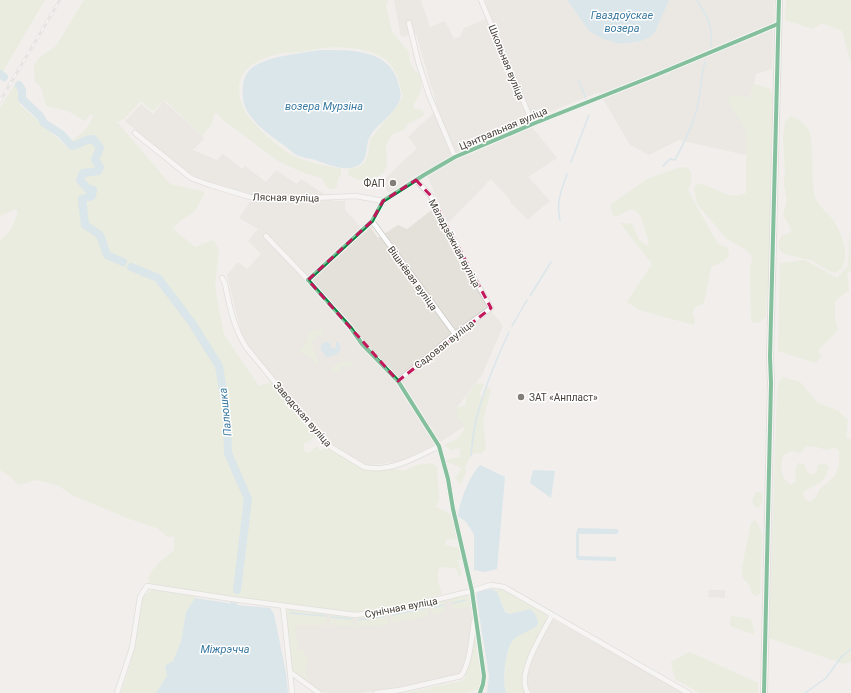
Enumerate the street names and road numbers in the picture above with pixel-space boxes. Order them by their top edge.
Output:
street label: Школьная вуліца [486,23,527,102]
street label: Цэнтральная вуліца [458,105,549,152]
street label: Лясная вуліца [253,191,319,204]
street label: Маладзёжная вуліца [427,197,483,289]
street label: Вішнёвая вуліца [386,244,440,313]
street label: Садовая вуліца [412,318,476,371]
street label: Заводская вуліца [271,380,334,449]
street label: Сунічная вуліца [364,595,438,620]

